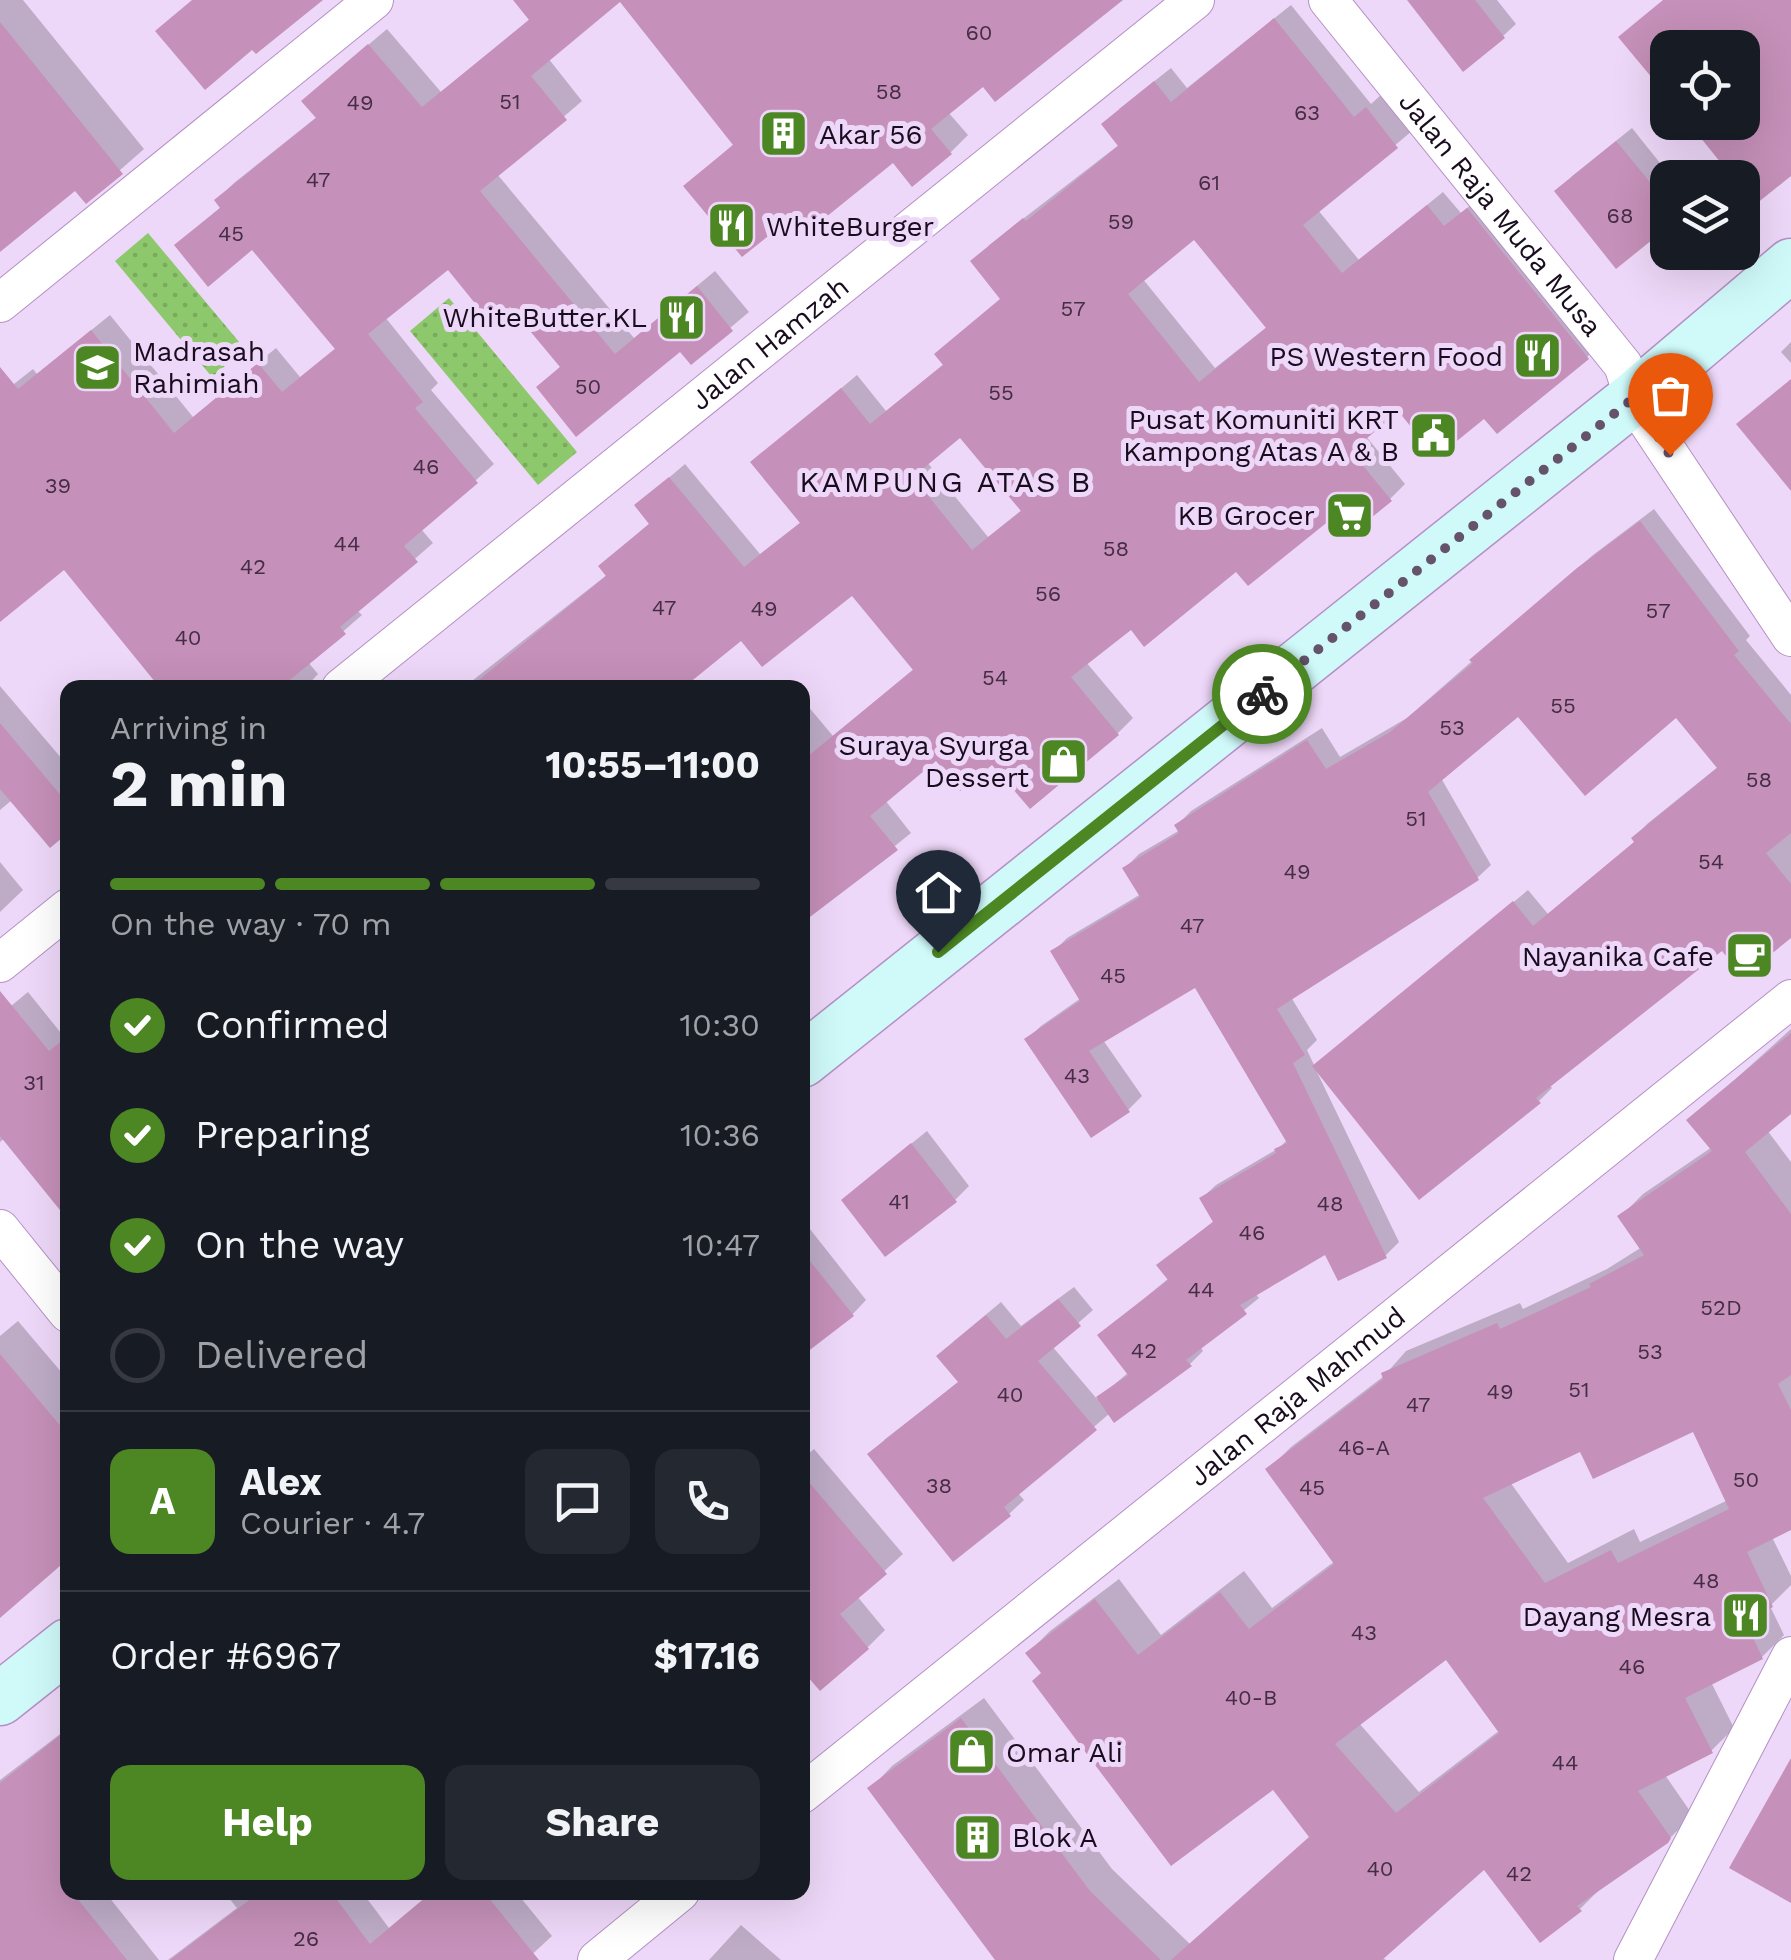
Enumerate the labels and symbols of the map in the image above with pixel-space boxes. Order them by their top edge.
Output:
house number: 60 [965,20,993,45]
house number: 58 [876,79,902,104]
street label: Jalan Raja Muda Musa [1392,85,1609,343]
house number: 51 [499,89,521,114]
house number: 49 [346,90,374,115]
house number: 63 [1294,100,1320,125]
building icon: Akar 56 [758,108,810,160]
place label: Akar 56 [819,118,923,151]
house number: 47 [306,167,330,192]
house number: 61 [1198,170,1220,195]
restaurant icon: WhiteBurger [705,200,757,252]
house number: 68 [1607,203,1633,228]
house number: 59 [1108,209,1134,234]
place label: WhiteBurger [766,210,934,243]
house number: 45 [218,221,244,246]
street label: Jalan Hamzah [684,269,855,417]
restaurant icon: WhiteButter.KL [656,291,708,343]
house number: 57 [1060,296,1086,321]
place label: WhiteButter.KL [442,301,647,334]
restaurant icon: PS Western Food [1512,330,1564,382]
place label: Madrasah Rahimiah [133,335,265,400]
place label: PS Western Food [1269,340,1503,373]
school or university icon: Madrasah Rahimiah [72,341,124,393]
pin [1628,353,1713,456]
house number: 50 [575,374,601,399]
house number: 55 [988,380,1014,405]
place label: Pusat Komuniti KRT Kampong Atas A & B [1123,403,1399,468]
public building icon: Pusat Komuniti KRT Kampong Atas A & B [1408,409,1460,461]
house number: 46 [413,454,439,479]
district label: KAMPUNG ATAS B [799,464,1093,499]
house number: 39 [45,473,71,498]
supermarket icon: KB Grocer [1324,489,1376,541]
place label: KB Grocer [1177,499,1315,532]
house number: 44 [334,531,360,556]
house number: 58 [1103,536,1129,561]
house number: 42 [240,554,266,579]
house number: 56 [1035,581,1061,606]
house number: 47 [652,595,676,620]
house number: 49 [750,596,778,621]
house number: 57 [1645,598,1671,623]
house number: 40 [174,625,202,650]
courier [1212,644,1312,744]
house number: 54 [982,665,1008,690]
house number: 55 [1550,693,1576,718]
house number: 53 [1439,715,1465,740]
place label: Suraya Syurga Dessert [839,729,1029,794]
shop icon: Suraya Syurga Dessert [1038,735,1090,787]
house number: 58 [1746,767,1772,792]
house number: 51 [1405,806,1427,831]
house number: 54 [1698,849,1724,874]
pin [896,850,981,953]
house number: 49 [1283,859,1311,884]
house number: 47 [1180,913,1204,938]
cafe icon: Nayanika Cafe [1723,930,1775,982]
place label: Nayanika Cafe [1522,940,1714,973]
house number: 45 [1100,963,1126,988]
house number: 43 [1064,1063,1090,1088]
house number: 31 [23,1070,45,1095]
house number: 41 [888,1189,910,1214]
house number: 48 [1317,1191,1344,1216]
house number: 46 [1239,1220,1265,1245]
house number: 44 [1188,1277,1214,1302]
house number: 52D [1700,1295,1742,1320]
street label: Jalan Raja Mahmud [1182,1299,1412,1493]
house number: 42 [1131,1338,1157,1363]
house number: 53 [1637,1339,1663,1364]
house number: 51 [1568,1377,1590,1402]
house number: 49 [1486,1379,1514,1404]
house number: 40 [996,1382,1024,1407]
house number: 47 [1406,1392,1430,1417]
house number: 46-A [1338,1435,1390,1460]
house number: 50 [1733,1467,1759,1492]
house number: 38 [926,1473,952,1498]
house number: 45 [1299,1475,1325,1500]
house number: 48 [1693,1568,1720,1593]
restaurant icon: Dayang Mesra [1720,1590,1772,1642]
place label: Dayang Mesra [1523,1600,1711,1633]
house number: 43 [1351,1620,1377,1645]
house number: 46 [1619,1654,1645,1679]
house number: 40-B [1225,1685,1277,1710]
shop icon: Omar Ali [945,1726,997,1778]
place label: Omar Ali [1006,1736,1123,1769]
house number: 44 [1552,1750,1578,1775]
building icon: Blok A [951,1811,1003,1863]
place label: Blok A [1012,1821,1098,1854]
house number: 40 [1366,1856,1394,1881]
house number: 42 [1506,1861,1532,1886]
house number: 26 [293,1926,319,1951]

